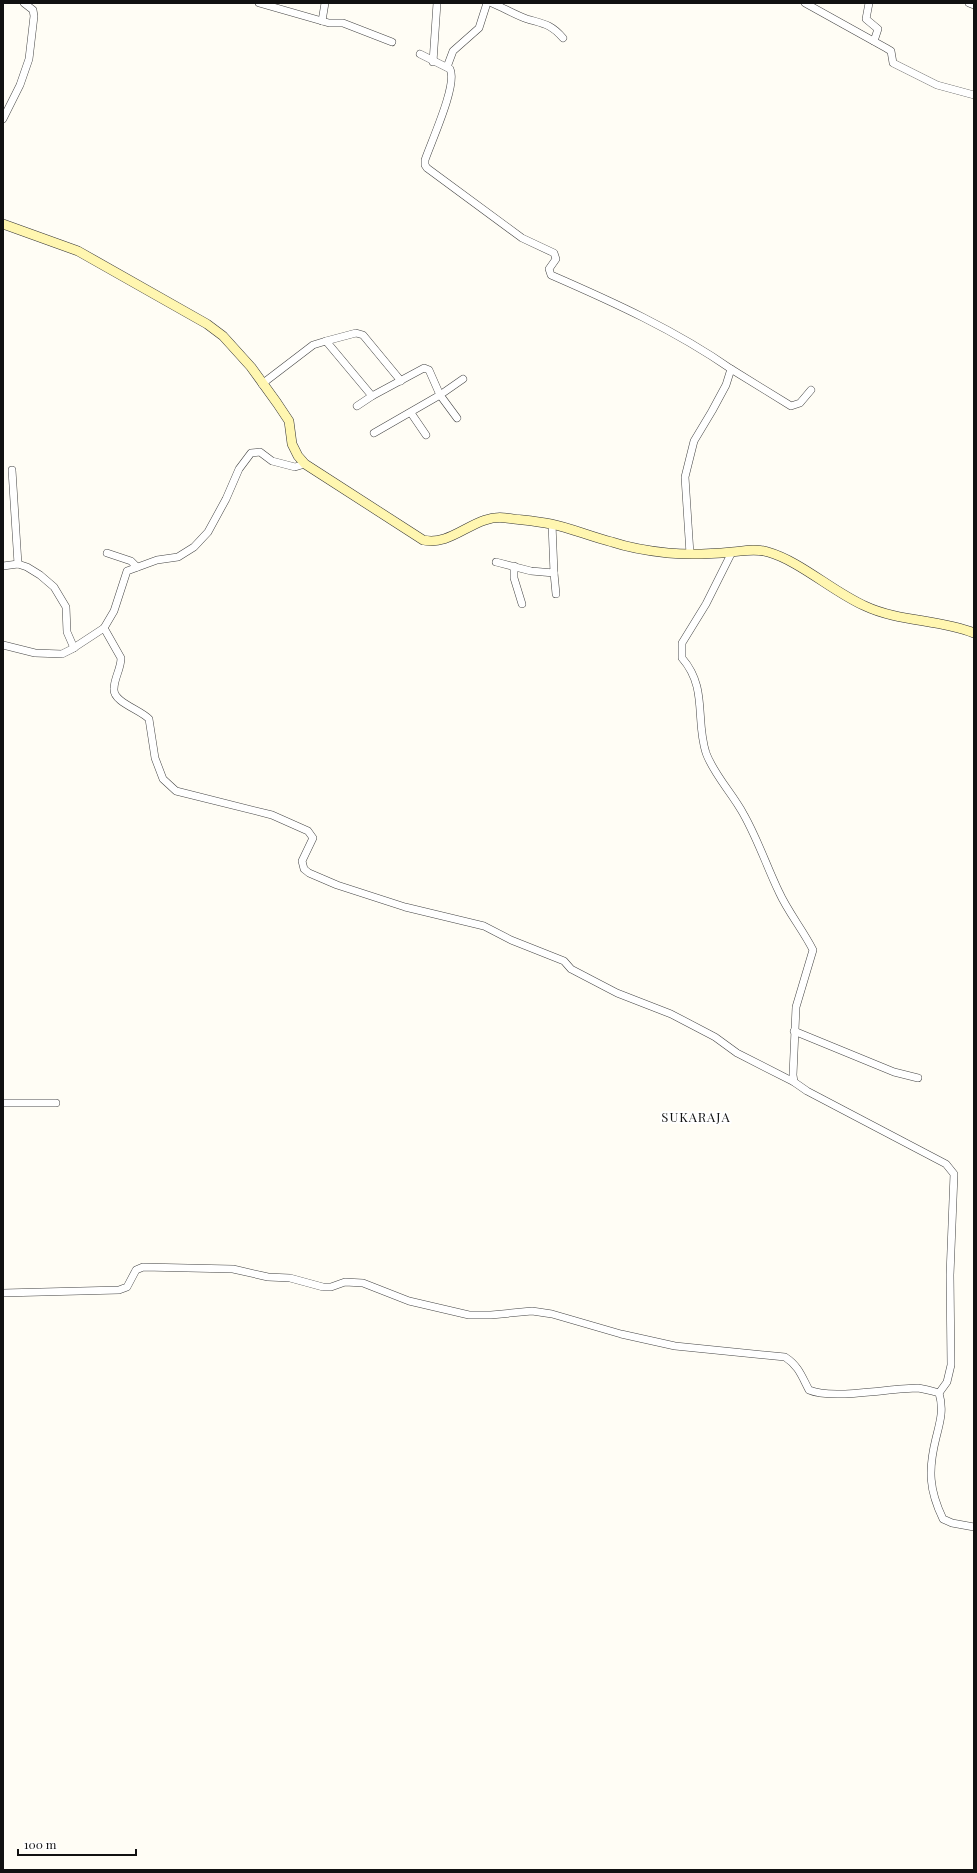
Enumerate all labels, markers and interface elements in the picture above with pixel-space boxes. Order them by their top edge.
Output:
district label: SUKARAJA [661,1108,731,1125]
scale bar [18,1831,136,1857]
text: 100 m [24,1836,57,1852]

